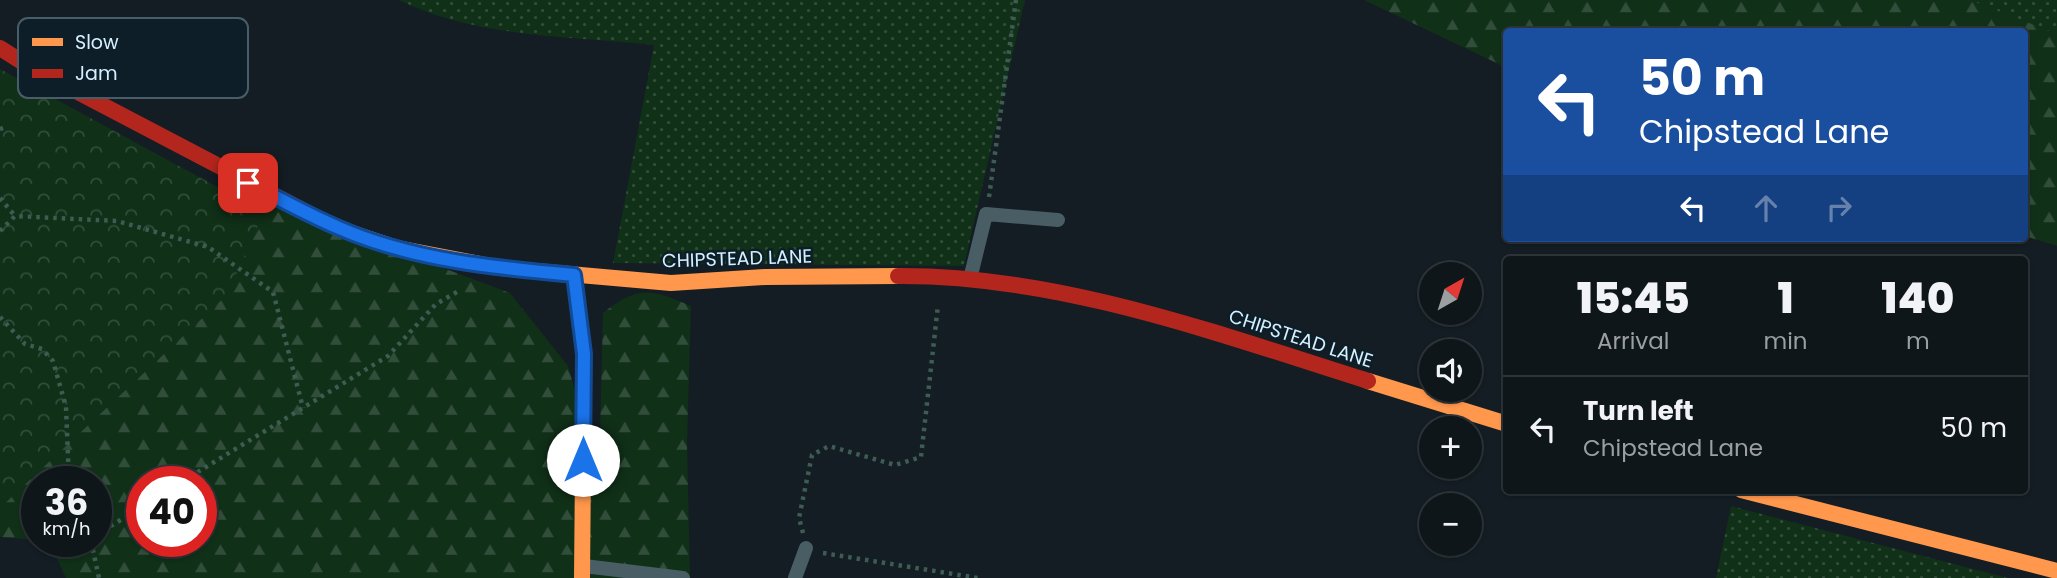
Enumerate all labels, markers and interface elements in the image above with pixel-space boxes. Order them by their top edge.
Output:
legend [18,18,248,98]
text: Slow [75,29,119,56]
text: 50 m [1639,44,1765,112]
icon: left [1524,56,1615,147]
text: Jam [75,60,117,87]
text: Chipstead Lane [1639,109,1889,154]
pin [218,153,278,213]
icon: arrive [229,164,267,202]
icon: left [1674,189,1712,227]
icon: ahead [1747,189,1785,227]
icon: right [1820,189,1858,227]
street label: CHIPSTEAD LANE [662,242,812,275]
north arrow [1419,262,1482,326]
map controls [1419,262,1482,556]
text: 15:45 [1577,269,1690,328]
text: 1 [1777,269,1794,328]
text: 140 [1881,269,1954,328]
street label: CHIPSTEAD LANE [1225,302,1376,375]
text: Arrival [1597,325,1669,357]
text: min [1764,325,1808,357]
text: m [1906,325,1930,357]
button: sound [1419,339,1482,402]
text: Turn left [1583,393,1694,429]
icon: left [1524,410,1562,448]
text: 50 m [1941,410,2007,446]
button: + [1419,416,1482,479]
position arrow [546,423,620,497]
text: Chipstead Lane [1583,432,1763,464]
speed limit sign: 40 [126,466,217,557]
text: 36 [45,478,88,527]
button: − [1419,493,1482,556]
text: km/h [43,516,90,541]

